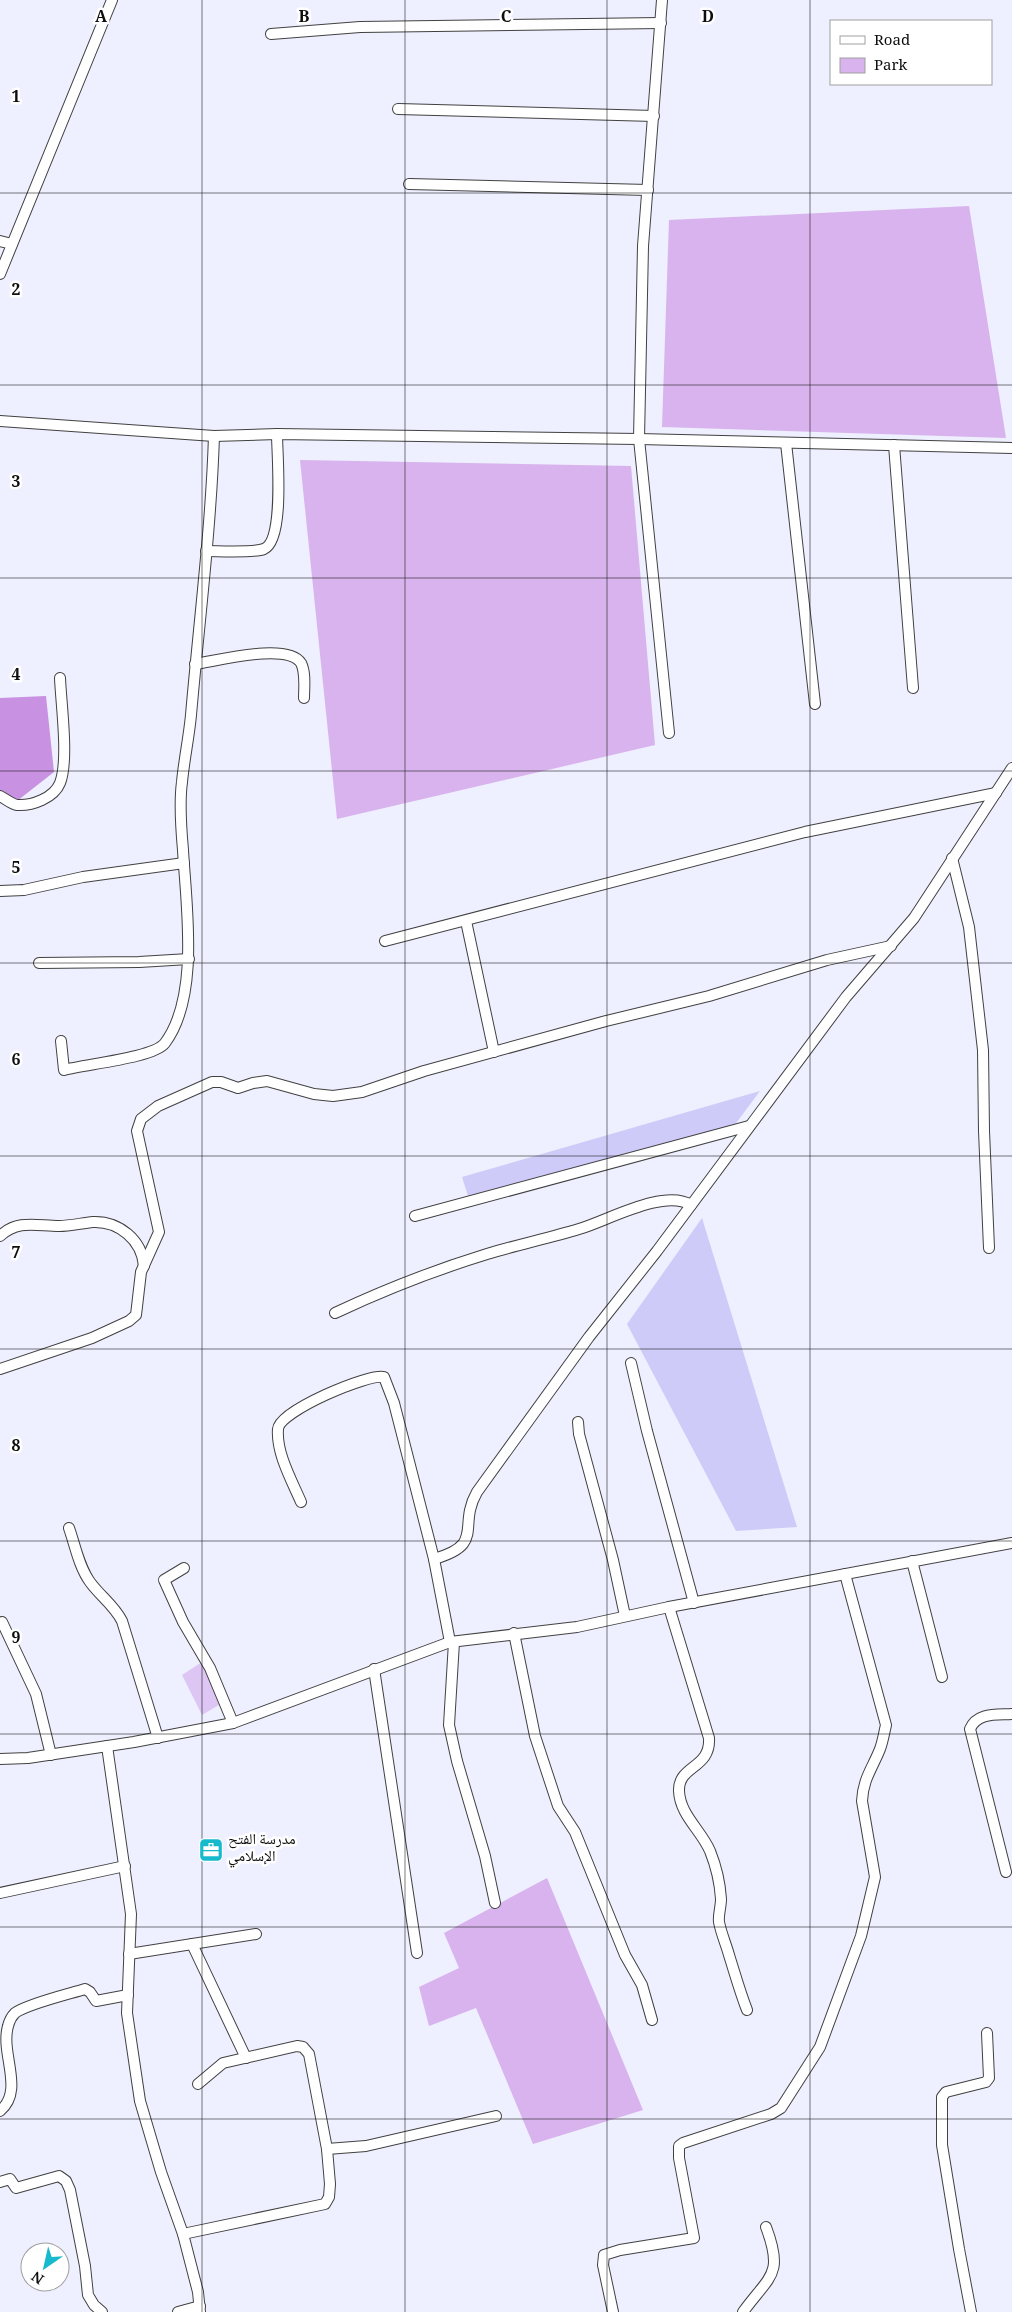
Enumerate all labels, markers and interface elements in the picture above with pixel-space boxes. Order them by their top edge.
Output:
text: A [95,5,108,32]
text: B [298,5,310,32]
text: C [501,5,512,32]
text: D [702,5,714,32]
legend [830,20,992,85]
text: Road [874,29,910,55]
text: Park [874,54,908,80]
text: 1 [12,85,21,112]
text: 2 [12,278,21,305]
text: 3 [12,470,21,497]
text: 4 [12,663,21,690]
text: 5 [12,856,21,883]
text: 6 [12,1048,21,1075]
text: 7 [12,1241,21,1268]
text: 8 [12,1434,21,1461]
text: 9 [12,1626,21,1653]
place label: مدرسة الفتح الإسلامي [228,1828,296,1871]
office icon: مدرسة الفتح الإسلامي [198,1837,224,1863]
north arrow [20,2242,70,2292]
text: N [28,2263,50,2289]

